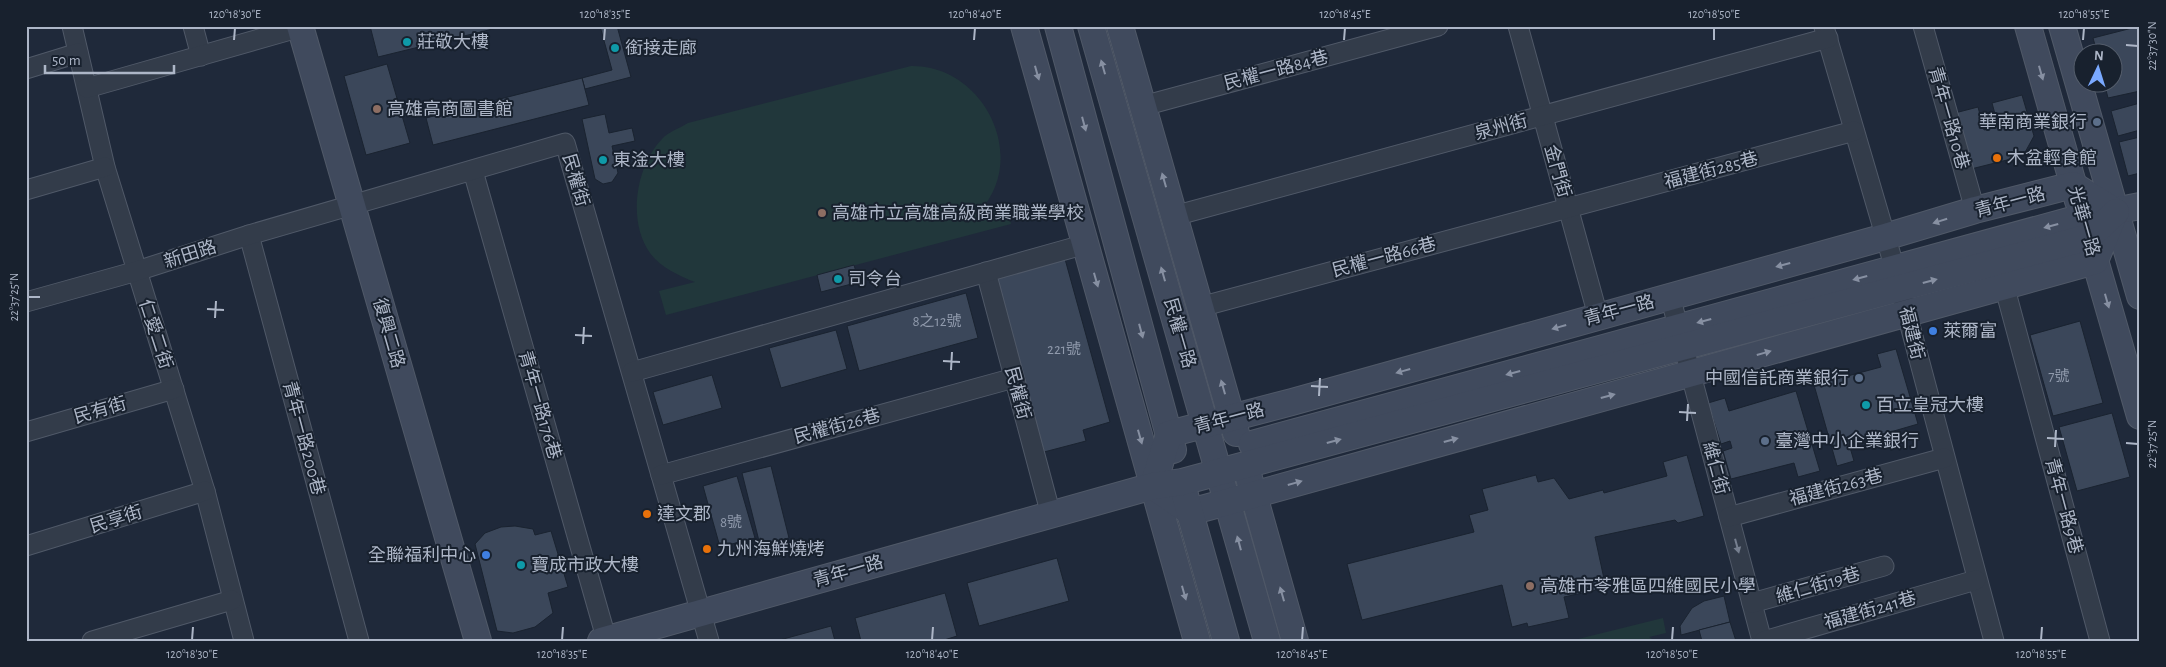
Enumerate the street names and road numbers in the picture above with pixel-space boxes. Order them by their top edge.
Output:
street label: 民權一路84巷 [1222,46,1330,94]
street label: 青年一路10巷 [1925,64,1973,172]
street label: 泉州街 [1472,110,1530,144]
street label: 金門街 [1541,142,1575,200]
street label: 福建街285巷 [1662,148,1760,192]
street label: 民權街 [559,151,593,209]
street label: 青年一路 [1973,183,2047,221]
street label: 光華一路 [2064,184,2104,258]
street label: 民權一路66巷 [1330,234,1438,280]
street label: 新田路 [161,236,219,272]
street label: 青年一路 [1582,291,1656,329]
street label: 復興二路 [369,296,409,370]
street label: 民權一路 [1160,296,1200,370]
street label: 仁愛二街 [135,297,177,371]
street label: 福建街 [1896,304,1928,362]
street label: 青年一路176巷 [515,348,565,462]
street label: 民權街 [1001,364,1035,422]
street label: 青年一路200巷 [279,379,329,497]
street label: 民有街 [71,393,129,427]
street label: 青年一路 [1192,399,1266,437]
street label: 民權街26巷 [792,405,882,447]
street label: 維仁街 [1699,439,1733,497]
street label: 青年一路9巷 [2042,456,2086,556]
street label: 福建街263巷 [1787,465,1885,509]
street label: 民享街 [87,502,145,536]
street label: 青年一路 [811,551,885,591]
street label: 維仁街19巷 [1774,563,1862,607]
street label: 福建街241巷 [1822,587,1918,633]

